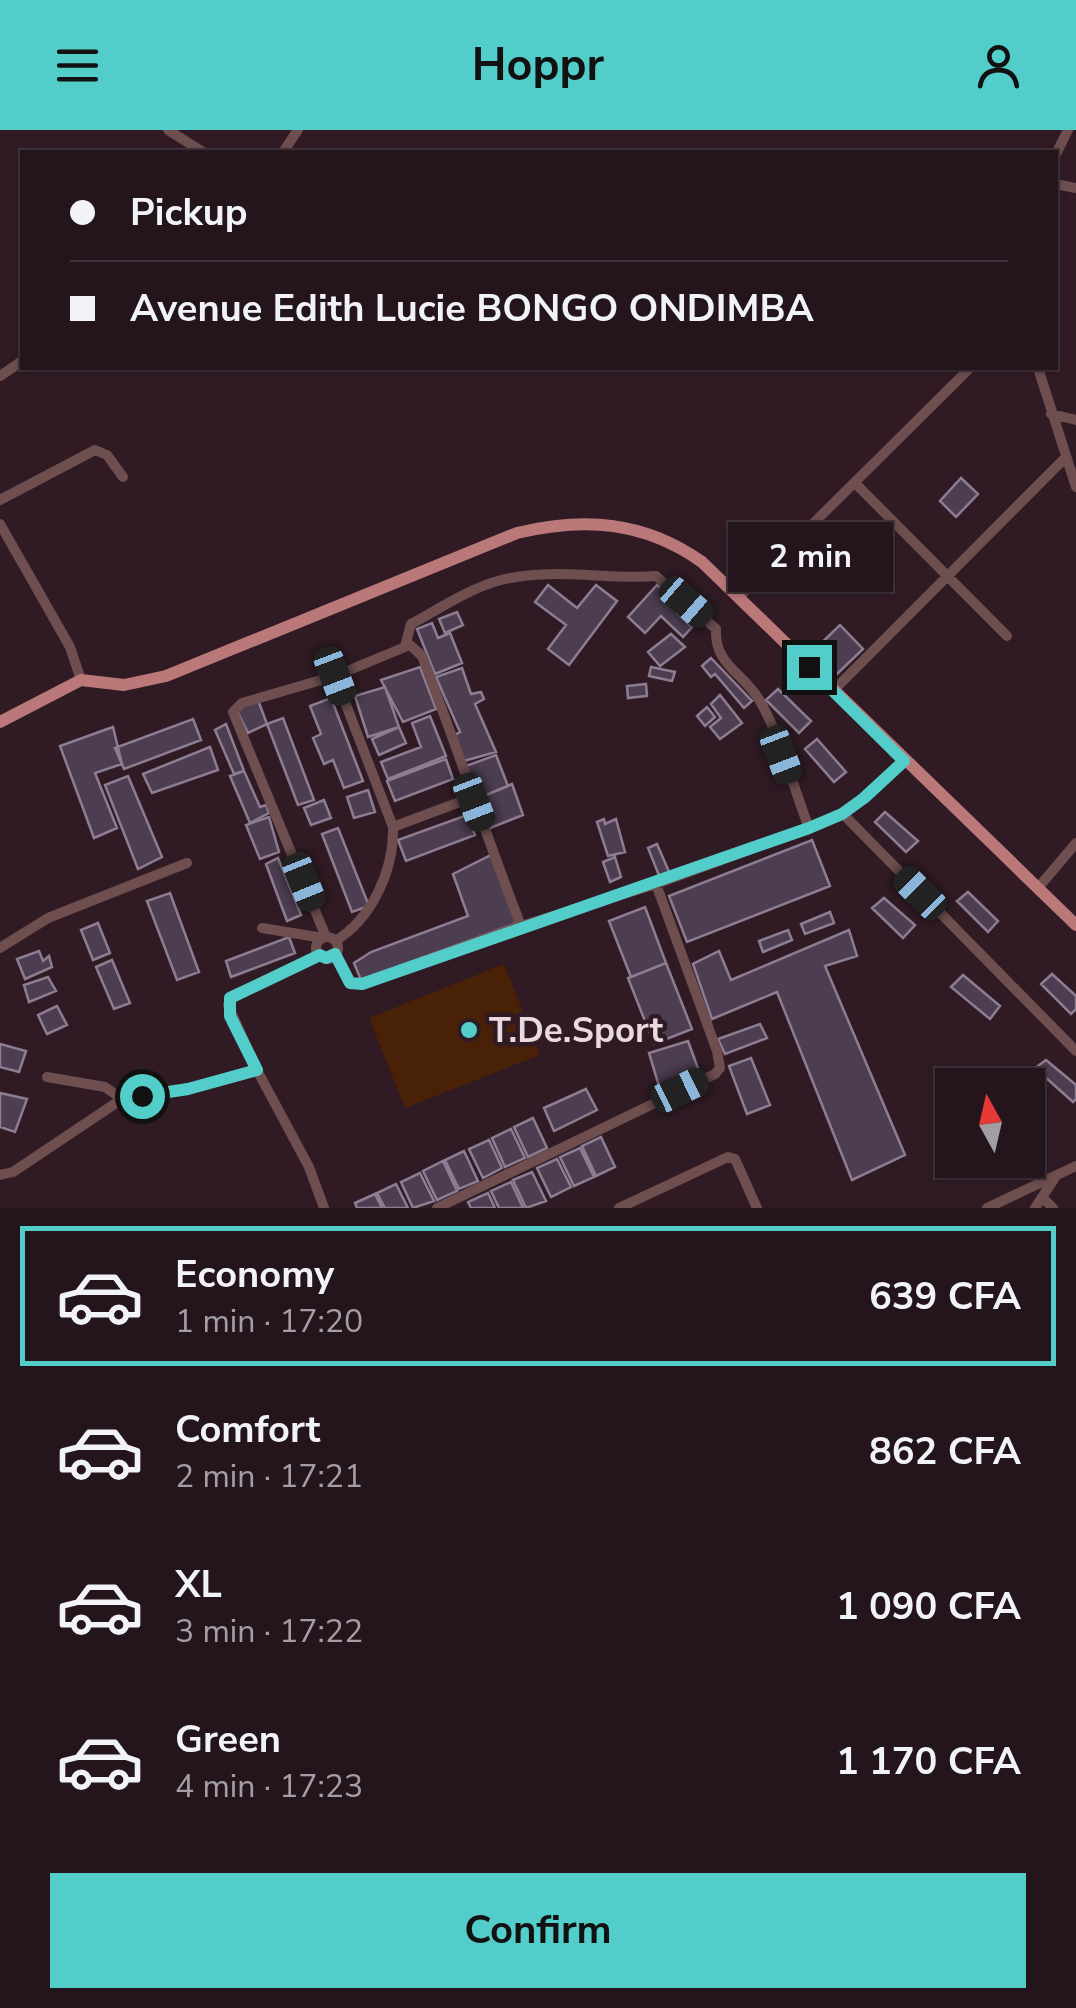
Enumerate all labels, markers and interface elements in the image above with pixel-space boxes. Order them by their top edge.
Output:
text: Hoppr [472,35,604,96]
icon: menu [50,38,105,93]
icon: person [971,38,1026,93]
text: Pickup [130,187,248,238]
text: Avenue Edith Lucie BONGO ONDIMBA [130,283,814,334]
callout: 2 min [726,522,892,592]
text: 2 min [769,535,852,578]
car [654,571,718,633]
car [310,643,360,709]
route end [787,645,832,690]
car [756,722,806,788]
car [449,769,499,835]
car [279,849,329,915]
car [888,861,952,925]
place label: T.De.Sport [489,1007,664,1054]
marker: T.De.Sport [458,1019,480,1041]
car [646,1063,714,1117]
north arrow [935,1068,1045,1178]
map controls [935,1068,1045,1178]
route start [120,1074,165,1119]
text: Economy [175,1249,334,1300]
icon: car [55,1251,145,1341]
text: 639 CFA [869,1271,1021,1322]
text: 1 min · 17:20 [175,1300,363,1343]
text: Comfort [175,1404,320,1455]
icon: car [55,1406,145,1496]
text: 862 CFA [869,1426,1021,1477]
text: 2 min · 17:21 [175,1455,363,1498]
text: XL [175,1559,222,1610]
icon: car [55,1561,145,1651]
text: 1 090 CFA [836,1581,1021,1632]
text: 3 min · 17:22 [175,1610,363,1653]
text: Green [175,1714,281,1765]
icon: car [55,1716,145,1806]
text: 1 170 CFA [836,1736,1021,1787]
text: 4 min · 17:23 [175,1765,363,1808]
button: Confirm [50,1873,1026,1988]

